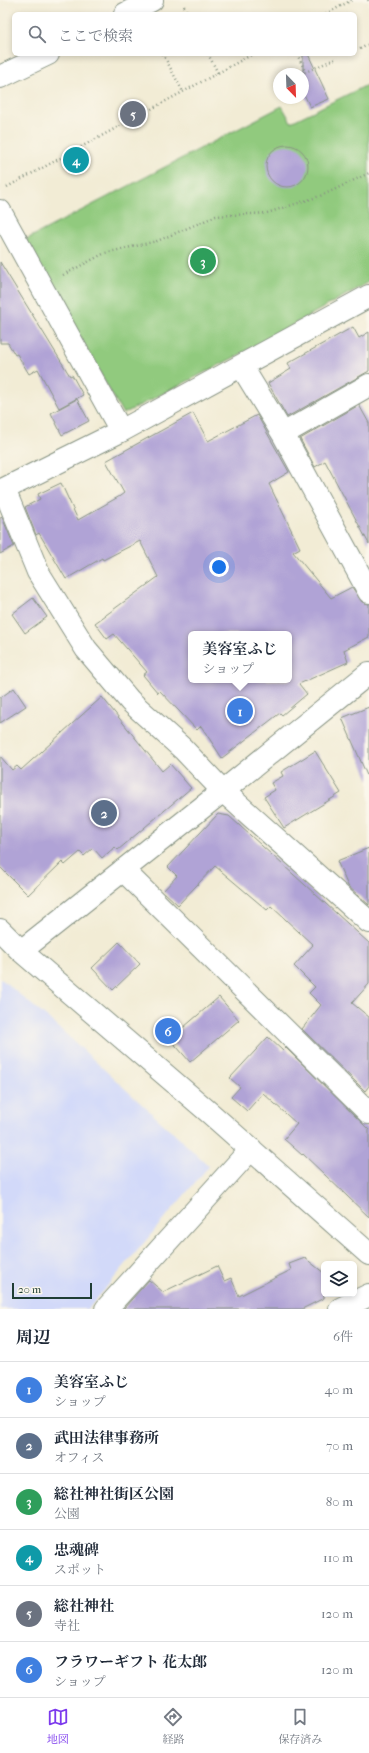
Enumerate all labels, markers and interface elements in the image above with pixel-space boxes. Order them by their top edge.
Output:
search box [12,12,357,56]
icon: search [26,23,48,45]
text: ここで検索 [58,27,133,45]
north arrow [273,68,309,104]
pin: 5 [120,99,146,129]
pin: 4 [63,145,89,175]
pin: 3 [190,246,216,276]
your location [209,557,229,577]
popup [188,631,292,683]
text: 美容室ふじ [202,640,278,658]
text: ショップ [202,661,254,676]
pin: 1 [227,696,253,726]
pin: 2 [91,798,117,828]
pin: 6 [155,1016,181,1046]
map controls [321,1261,357,1297]
button: layers [321,1261,357,1297]
scale bar [12,1281,92,1300]
text: 20 m [18,1283,41,1296]
text: 周辺 [16,1327,50,1347]
text: 6件 [333,1329,353,1344]
text: 美容室ふじ [54,1373,129,1391]
text: 1 [27,1382,31,1397]
text: 40 m [325,1382,353,1397]
text: ショップ [54,1394,106,1409]
text: 武田法律事務所 [54,1429,159,1447]
text: 2 [26,1438,32,1453]
text: 70 m [326,1438,353,1453]
text: オフィス [54,1450,105,1465]
text: 総社神社街区公園 [54,1485,174,1503]
text: 3 [26,1494,32,1509]
text: 80 m [326,1494,353,1509]
text: 公園 [54,1506,80,1521]
text: 忠魂碑 [54,1541,99,1559]
text: 4 [25,1550,33,1565]
text: 110 m [323,1550,353,1565]
text: スポット [54,1562,106,1577]
text: 総社神社 [54,1597,114,1615]
text: 5 [26,1606,32,1621]
text: 120 m [321,1606,353,1621]
text: 寺社 [54,1618,80,1633]
text: フラワーギフト 花太郎 [54,1653,207,1671]
text: 6 [25,1662,33,1677]
text: 120 m [321,1662,353,1677]
text: ショップ [54,1674,106,1689]
tab: 地図 [47,1706,69,1746]
tab: 経路 [162,1706,184,1746]
tab: 保存済み [278,1706,322,1746]

